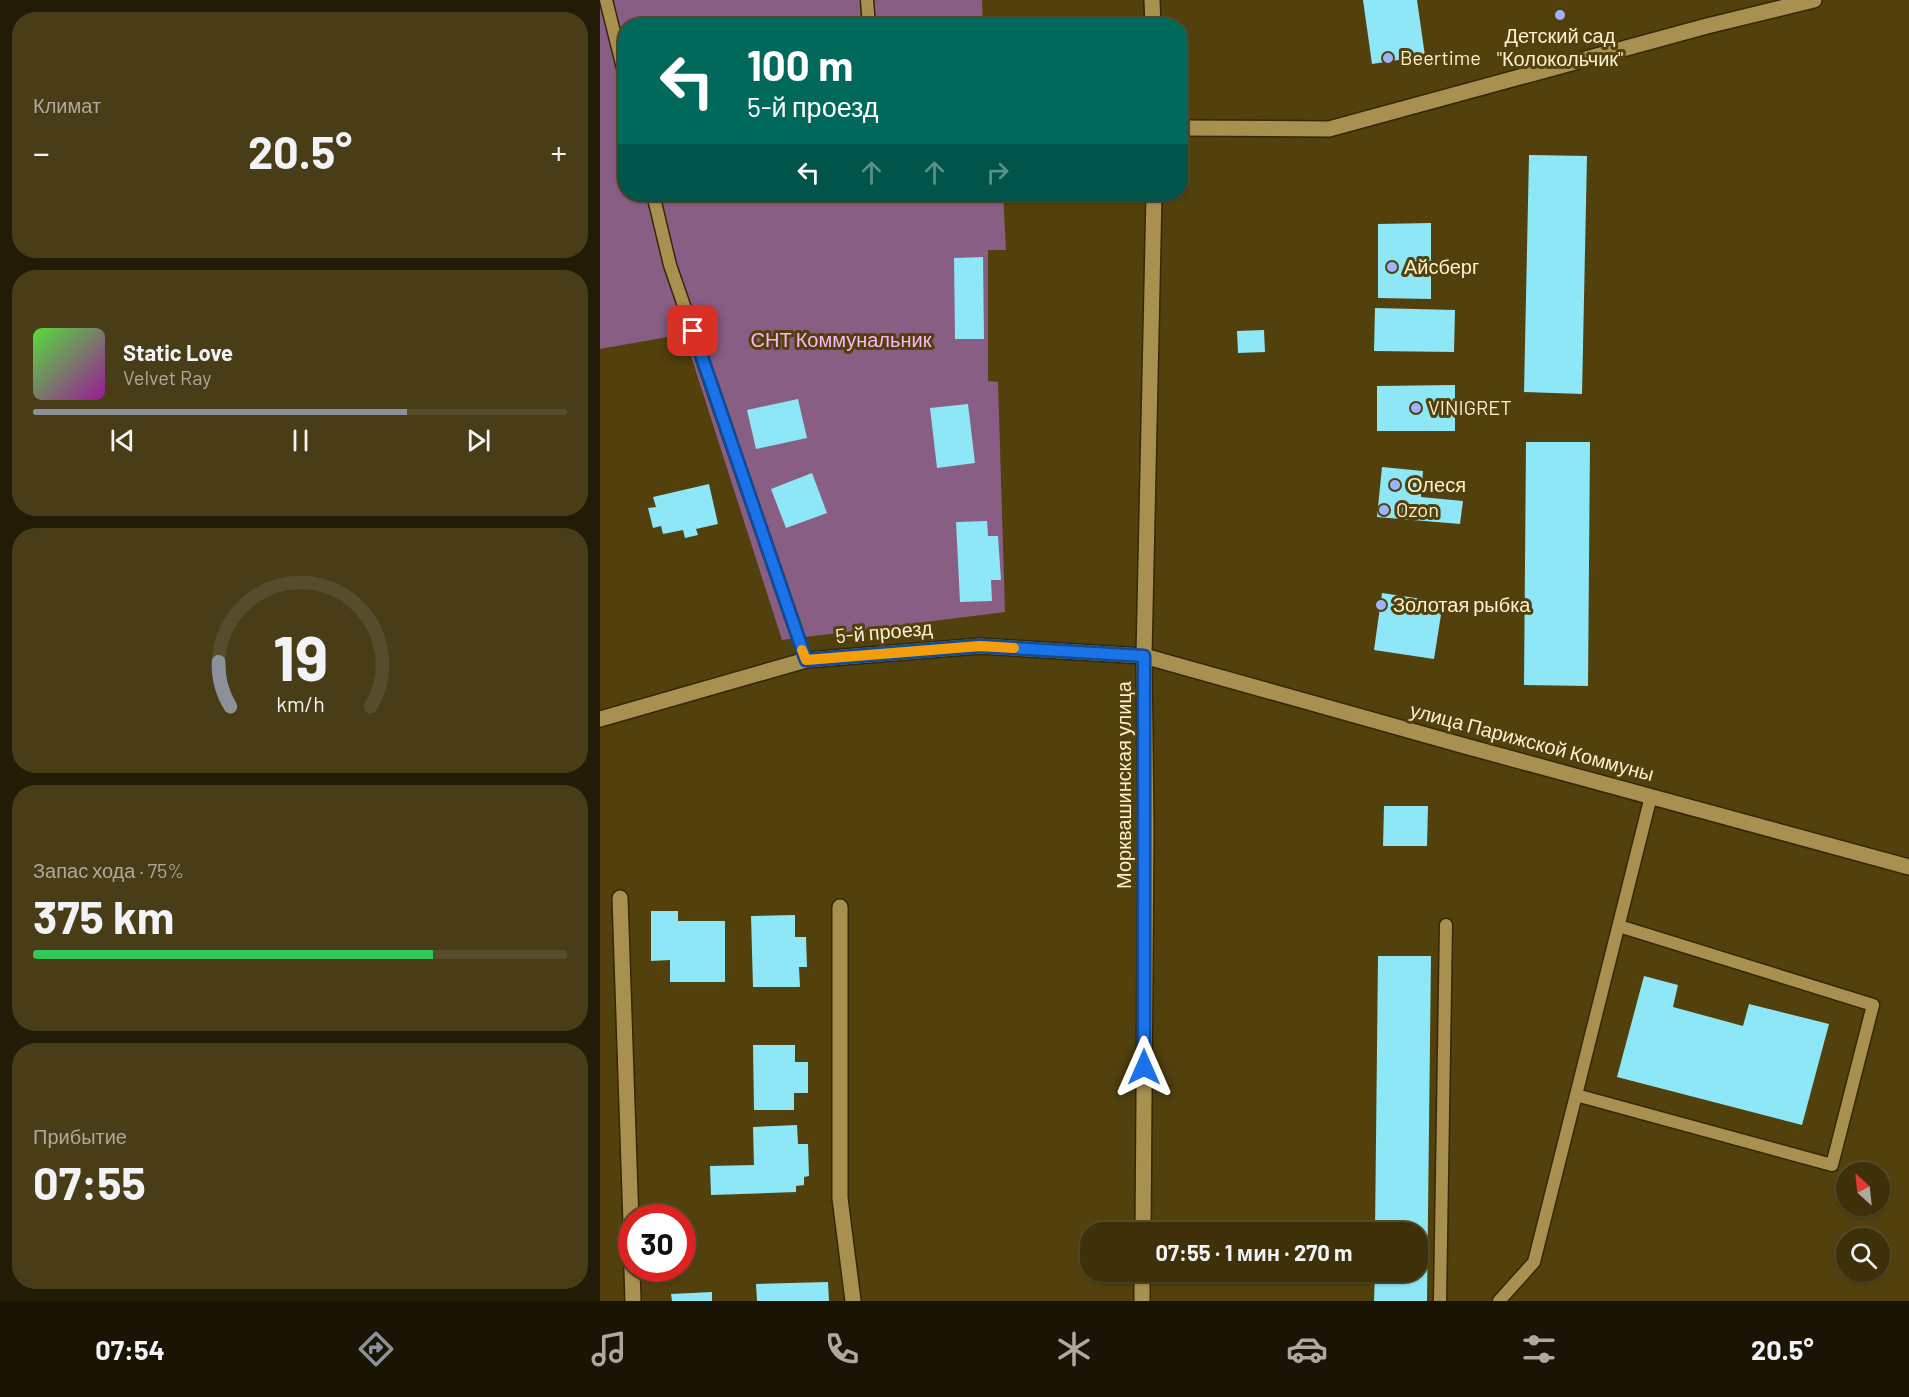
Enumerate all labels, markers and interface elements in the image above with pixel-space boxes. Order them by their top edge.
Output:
marker: Детский сад "Колокольчик" [1553,8,1567,22]
place label: Детский сад "Колокольчик" [1497,23,1623,70]
text: 100 m [747,39,853,89]
icon: left [648,42,726,120]
place label: Beertime [1400,45,1481,69]
marker: Beertime [1381,51,1395,65]
text: 5-й проезд [747,90,879,122]
text: Климат [33,93,101,117]
text: 20.5° [248,124,352,178]
text: − [33,132,50,172]
text: + [551,132,567,172]
icon: left [792,156,825,189]
icon: ahead [855,156,888,189]
icon: ahead [918,156,951,189]
icon: right [981,156,1014,189]
place label: Айсберг [1404,254,1479,278]
marker: Айсберг [1385,260,1399,274]
pin [667,305,718,356]
icon: arrive [676,314,709,347]
park label: СНТ Коммунальник [751,327,932,351]
text: Static Love [123,339,233,365]
text: Velvet Ray [123,365,212,389]
place label: VINIGRET [1428,395,1512,419]
marker: VINIGRET [1409,401,1423,415]
icon: previous [106,424,139,457]
icon: pause [284,424,317,457]
icon: next [462,424,495,457]
place label: Олеся [1407,472,1466,496]
marker: Олеся [1388,478,1402,492]
place label: Ozon [1396,497,1439,521]
marker: Ozon [1377,503,1391,517]
place label: Золотая рыбка [1393,592,1531,616]
marker: Золотая рыбка [1374,598,1388,612]
street label: 5-й проезд [834,615,934,647]
text: 19 [272,620,328,694]
street label: Морквашинская улица [1111,680,1135,889]
text: km/h [276,692,324,717]
street label: улица Парижской Коммуны [1408,697,1657,785]
text: Запас хода · 75% [33,858,184,882]
text: 375 km [33,889,174,943]
position arrow [1112,1035,1176,1099]
text: Прибытие [33,1124,127,1148]
text: 07:55 [33,1155,146,1209]
north arrow [1836,1162,1890,1216]
map controls [1836,1162,1890,1282]
speed limit sign: 30 [618,1204,696,1282]
button: search [1836,1228,1890,1282]
text: 07:55 · 1 мин · 270 m [1156,1239,1352,1265]
icon: directions [355,1328,397,1370]
icon: music [588,1328,630,1370]
icon: phone [821,1328,863,1370]
icon: climate [1053,1328,1095,1370]
icon: car [1286,1328,1328,1370]
icon: filters [1518,1328,1560,1370]
text: 07:54 [95,1333,165,1365]
text: 20.5° [1751,1333,1814,1365]

